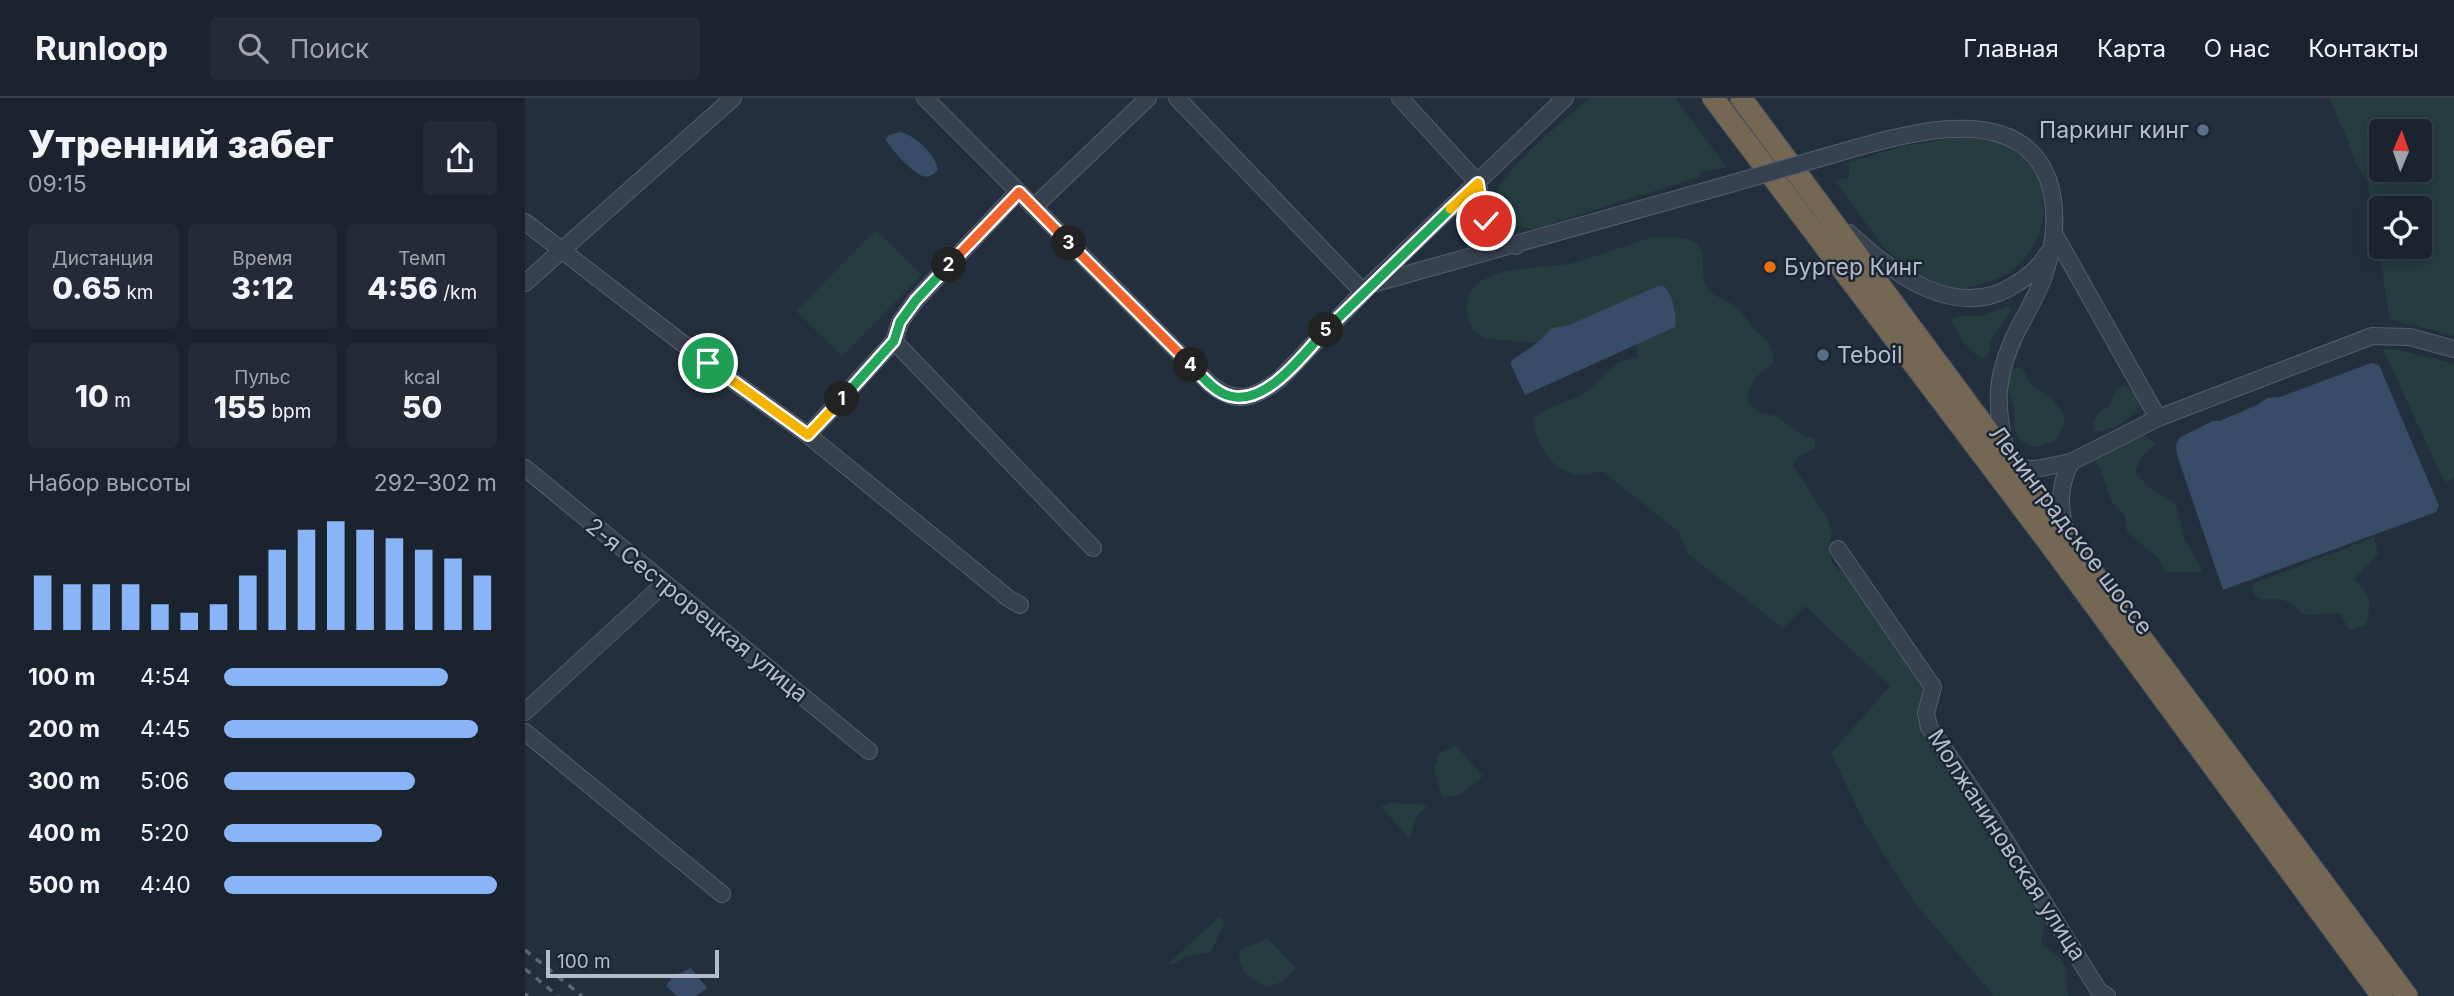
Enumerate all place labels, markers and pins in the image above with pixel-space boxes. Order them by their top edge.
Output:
place label: Паркинг кинг [2039,116,2189,144]
marker: Паркинг кинг [2195,122,2211,138]
pin [1456,191,1516,251]
pin: 3 [1051,226,1087,260]
pin: 2 [931,248,967,282]
place label: Бургер Кинг [1784,253,1922,281]
marker: Бургер Кинг [1762,259,1778,275]
pin: 5 [1309,313,1343,348]
pin [678,333,738,393]
place label: Teboil [1837,341,1902,369]
marker: Teboil [1815,347,1831,363]
pin: 4 [1173,348,1209,382]
pin: 1 [825,382,859,416]

